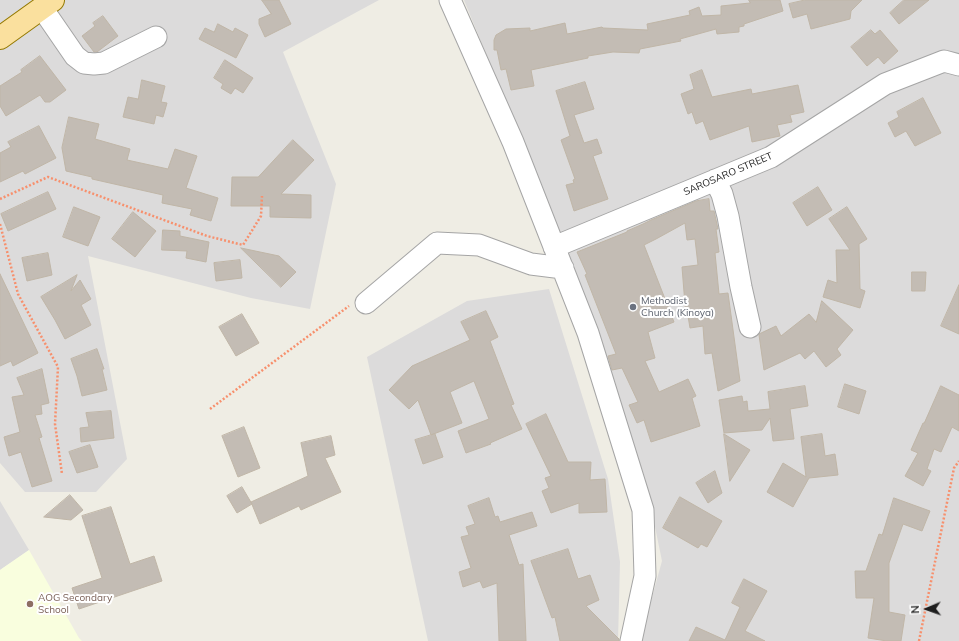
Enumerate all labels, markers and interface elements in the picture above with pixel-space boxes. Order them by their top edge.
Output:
street label: SAROSARO STREET [682,150,774,198]
place label: Methodist Church (Kinoya) [641,295,714,318]
marker: Methodist Church (Kinoya) [628,302,638,312]
north arrow [907,589,947,629]
place label: AOG Secondary School [38,592,112,616]
marker: AOG Secondary School [25,599,35,609]
text: N [908,605,922,614]

